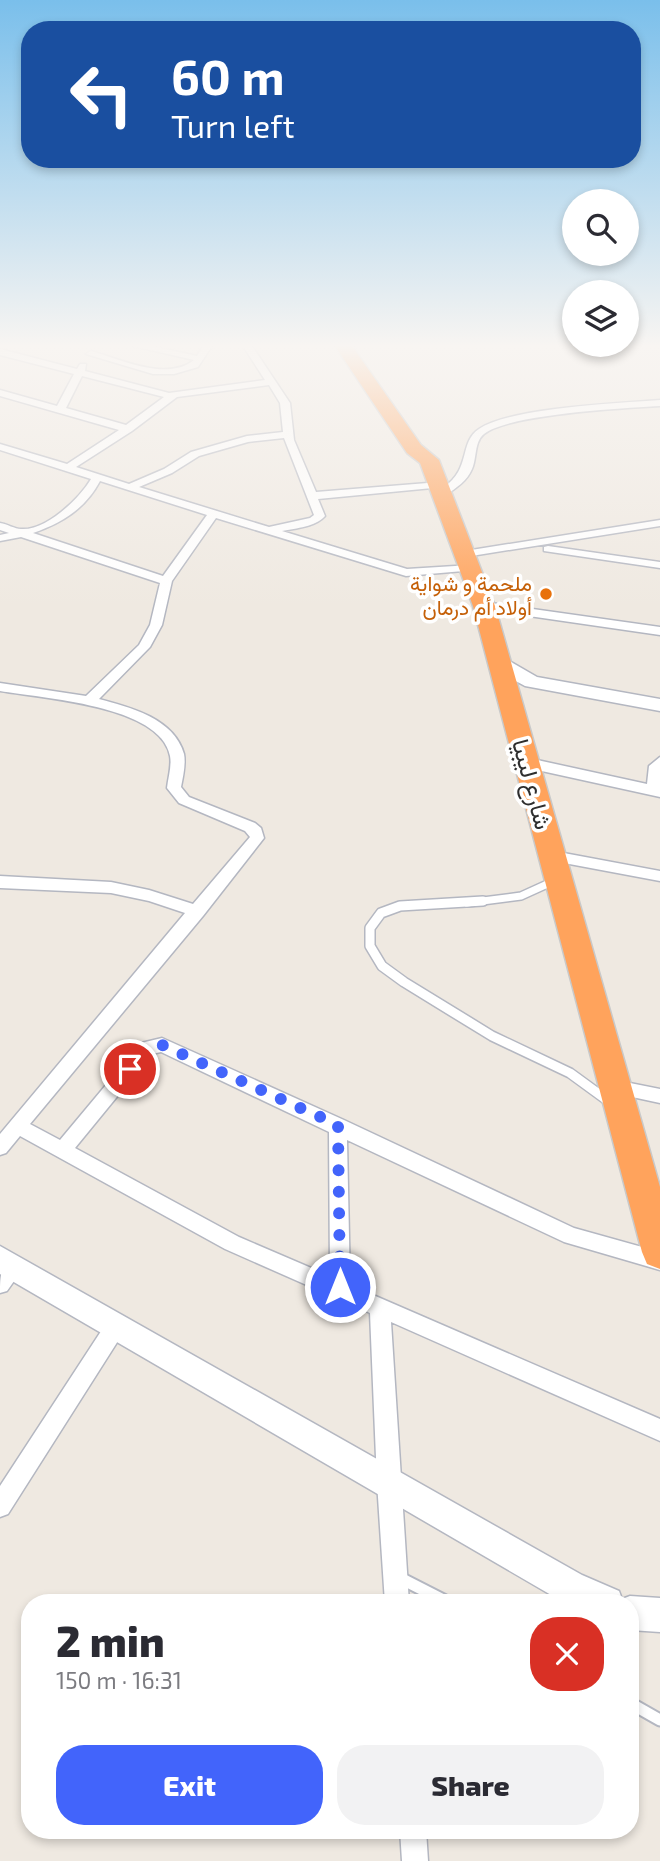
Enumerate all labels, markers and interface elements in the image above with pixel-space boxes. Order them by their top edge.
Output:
text: 60 m [171,46,285,105]
icon: left [56,49,147,140]
text: Turn left [171,106,295,144]
map controls [562,189,639,357]
button: search [562,189,639,266]
button: layers [562,280,639,357]
place label: ملحمة و شواية أولاد أم درمان [410,570,532,622]
marker: ملحمة و شواية أولاد أم درمان [538,586,554,602]
street label: شارع ليبيا [504,736,559,833]
pin [100,1039,160,1099]
icon: arrive [111,1050,149,1088]
position arrow [303,1250,377,1324]
text: 2 min [56,1615,165,1665]
button: close [530,1617,604,1691]
text: 150 m · 16:31 [56,1666,182,1694]
button: Exit [56,1745,323,1825]
button: Share [337,1745,604,1825]

